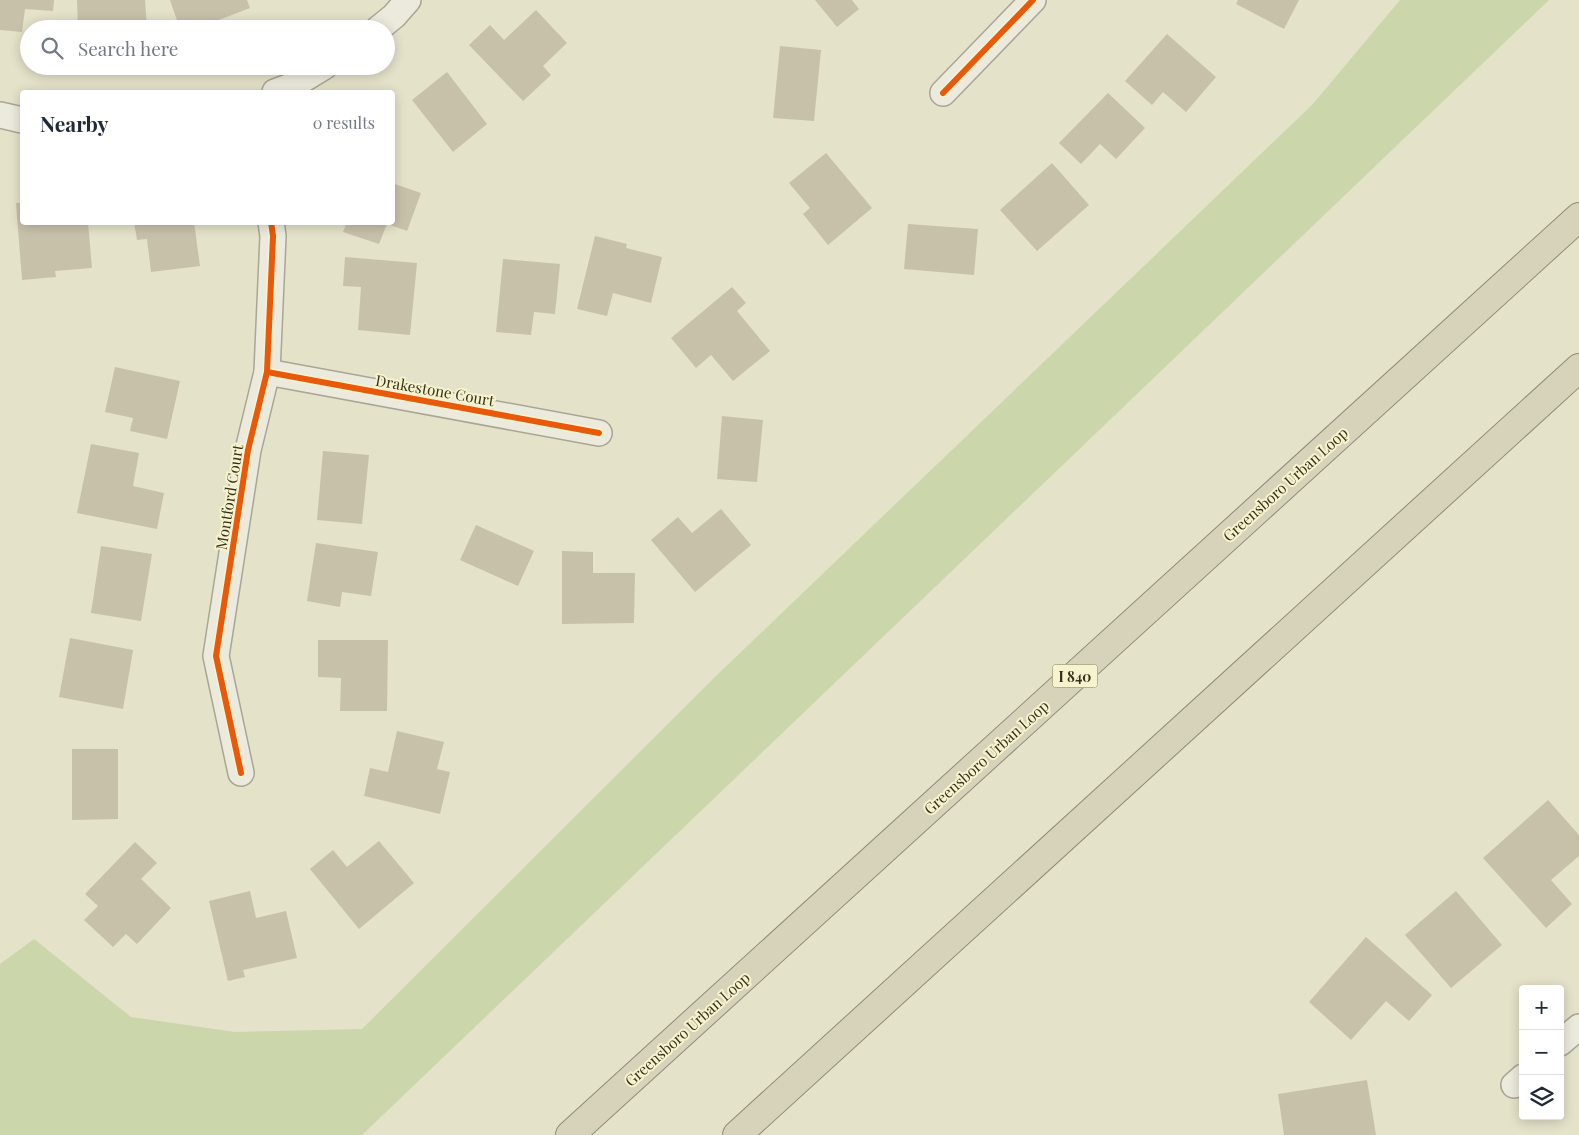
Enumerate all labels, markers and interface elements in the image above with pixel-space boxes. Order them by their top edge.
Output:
search box [20,20,395,75]
icon: search [38,34,66,62]
text: Search here [78,35,178,61]
text: Nearby [40,109,109,137]
text: 0 results [313,112,375,133]
street label: Drakestone Court [374,370,497,410]
street label: Greensboro Urban Loop [1218,422,1352,546]
street label: Montford Court [211,442,247,551]
road number: I 840 [1052,664,1098,688]
street label: Greensboro Urban Loop [919,695,1053,819]
street label: Greensboro Urban Loop [620,967,754,1091]
map controls [1519,985,1564,1120]
button: + [1519,985,1564,1030]
button: − [1519,1030,1564,1075]
button: layers [1519,1075,1564,1120]

